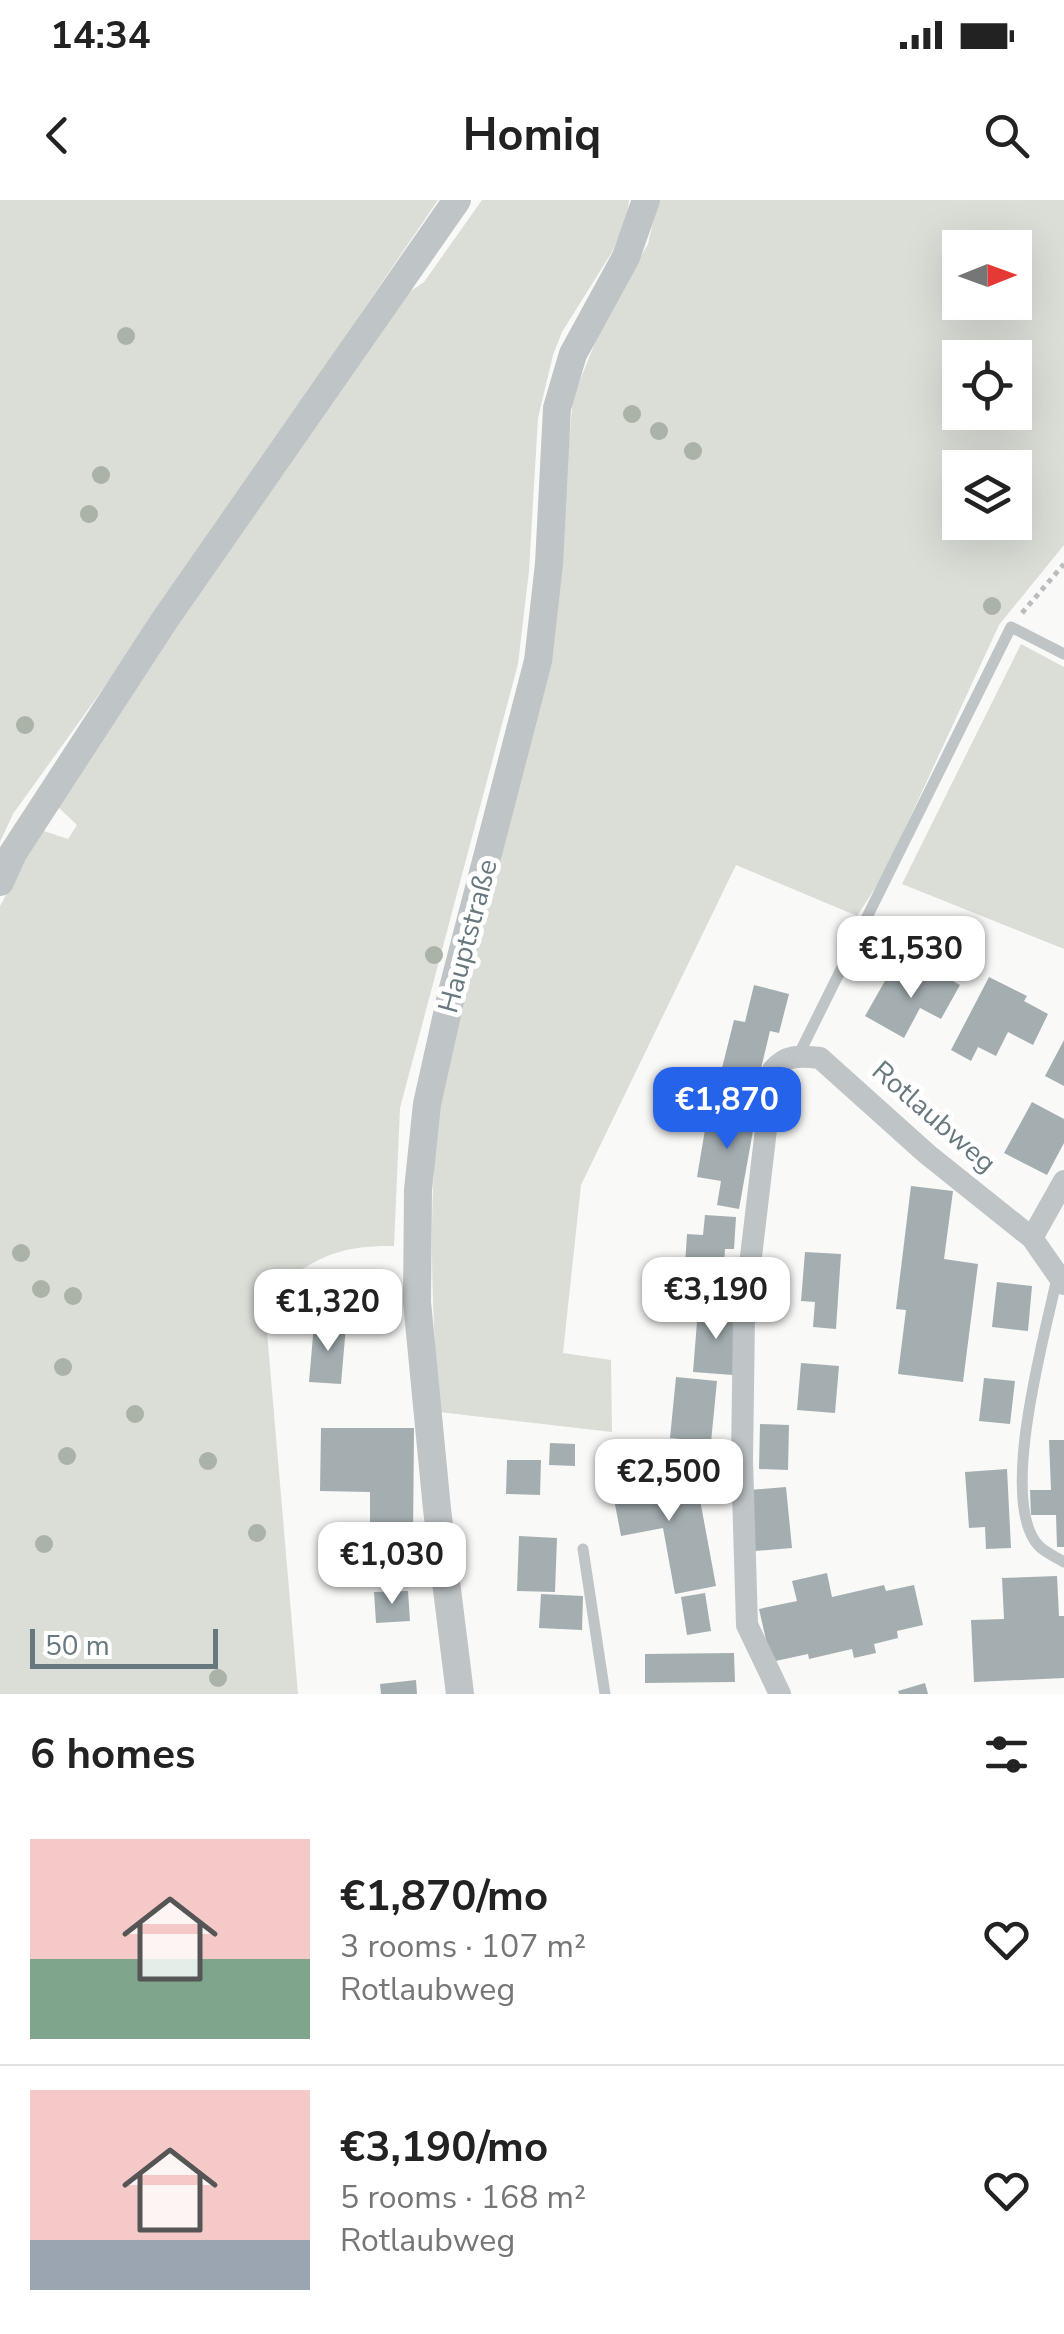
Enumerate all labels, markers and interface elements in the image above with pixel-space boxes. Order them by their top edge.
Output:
text: 14:34 [50,10,151,61]
text: Homiq [463,105,601,166]
icon: back [30,108,85,163]
icon: search [979,108,1034,163]
north arrow [942,230,1032,320]
map controls [942,230,1032,540]
button: locate [942,340,1032,430]
button: layers [942,450,1032,540]
street label: Hauptstraße [429,855,507,1017]
pin: €1,530 [830,916,992,1001]
text: €1,530 [859,927,963,970]
street label: Rotlaubweg [864,1052,1004,1182]
pin: €1,870 [646,1067,808,1152]
text: €1,870 [675,1078,779,1121]
pin: €3,190 [635,1257,797,1342]
text: €3,190 [664,1268,768,1311]
pin: €1,320 [247,1269,409,1354]
text: €1,320 [276,1280,380,1323]
pin: €2,500 [588,1439,750,1524]
text: €2,500 [617,1450,721,1493]
pin: €1,030 [311,1522,473,1607]
text: €1,030 [340,1533,444,1576]
scale bar [30,1624,218,1668]
text: 50 m [45,1627,110,1665]
text: 6 homes [30,1726,195,1783]
icon: filters [979,1727,1034,1782]
text: €1,870/mo [340,1868,548,1925]
icon: home [110,1879,230,1999]
icon: heart [979,1912,1034,1967]
text: 3 rooms · 107 m² [340,1925,586,1968]
text: Rotlaubweg [340,1968,515,2011]
text: €3,190/mo [340,2119,548,2176]
icon: home [110,2130,230,2250]
icon: heart [979,2163,1034,2218]
text: 5 rooms · 168 m² [340,2176,586,2219]
text: Rotlaubweg [340,2219,515,2262]

